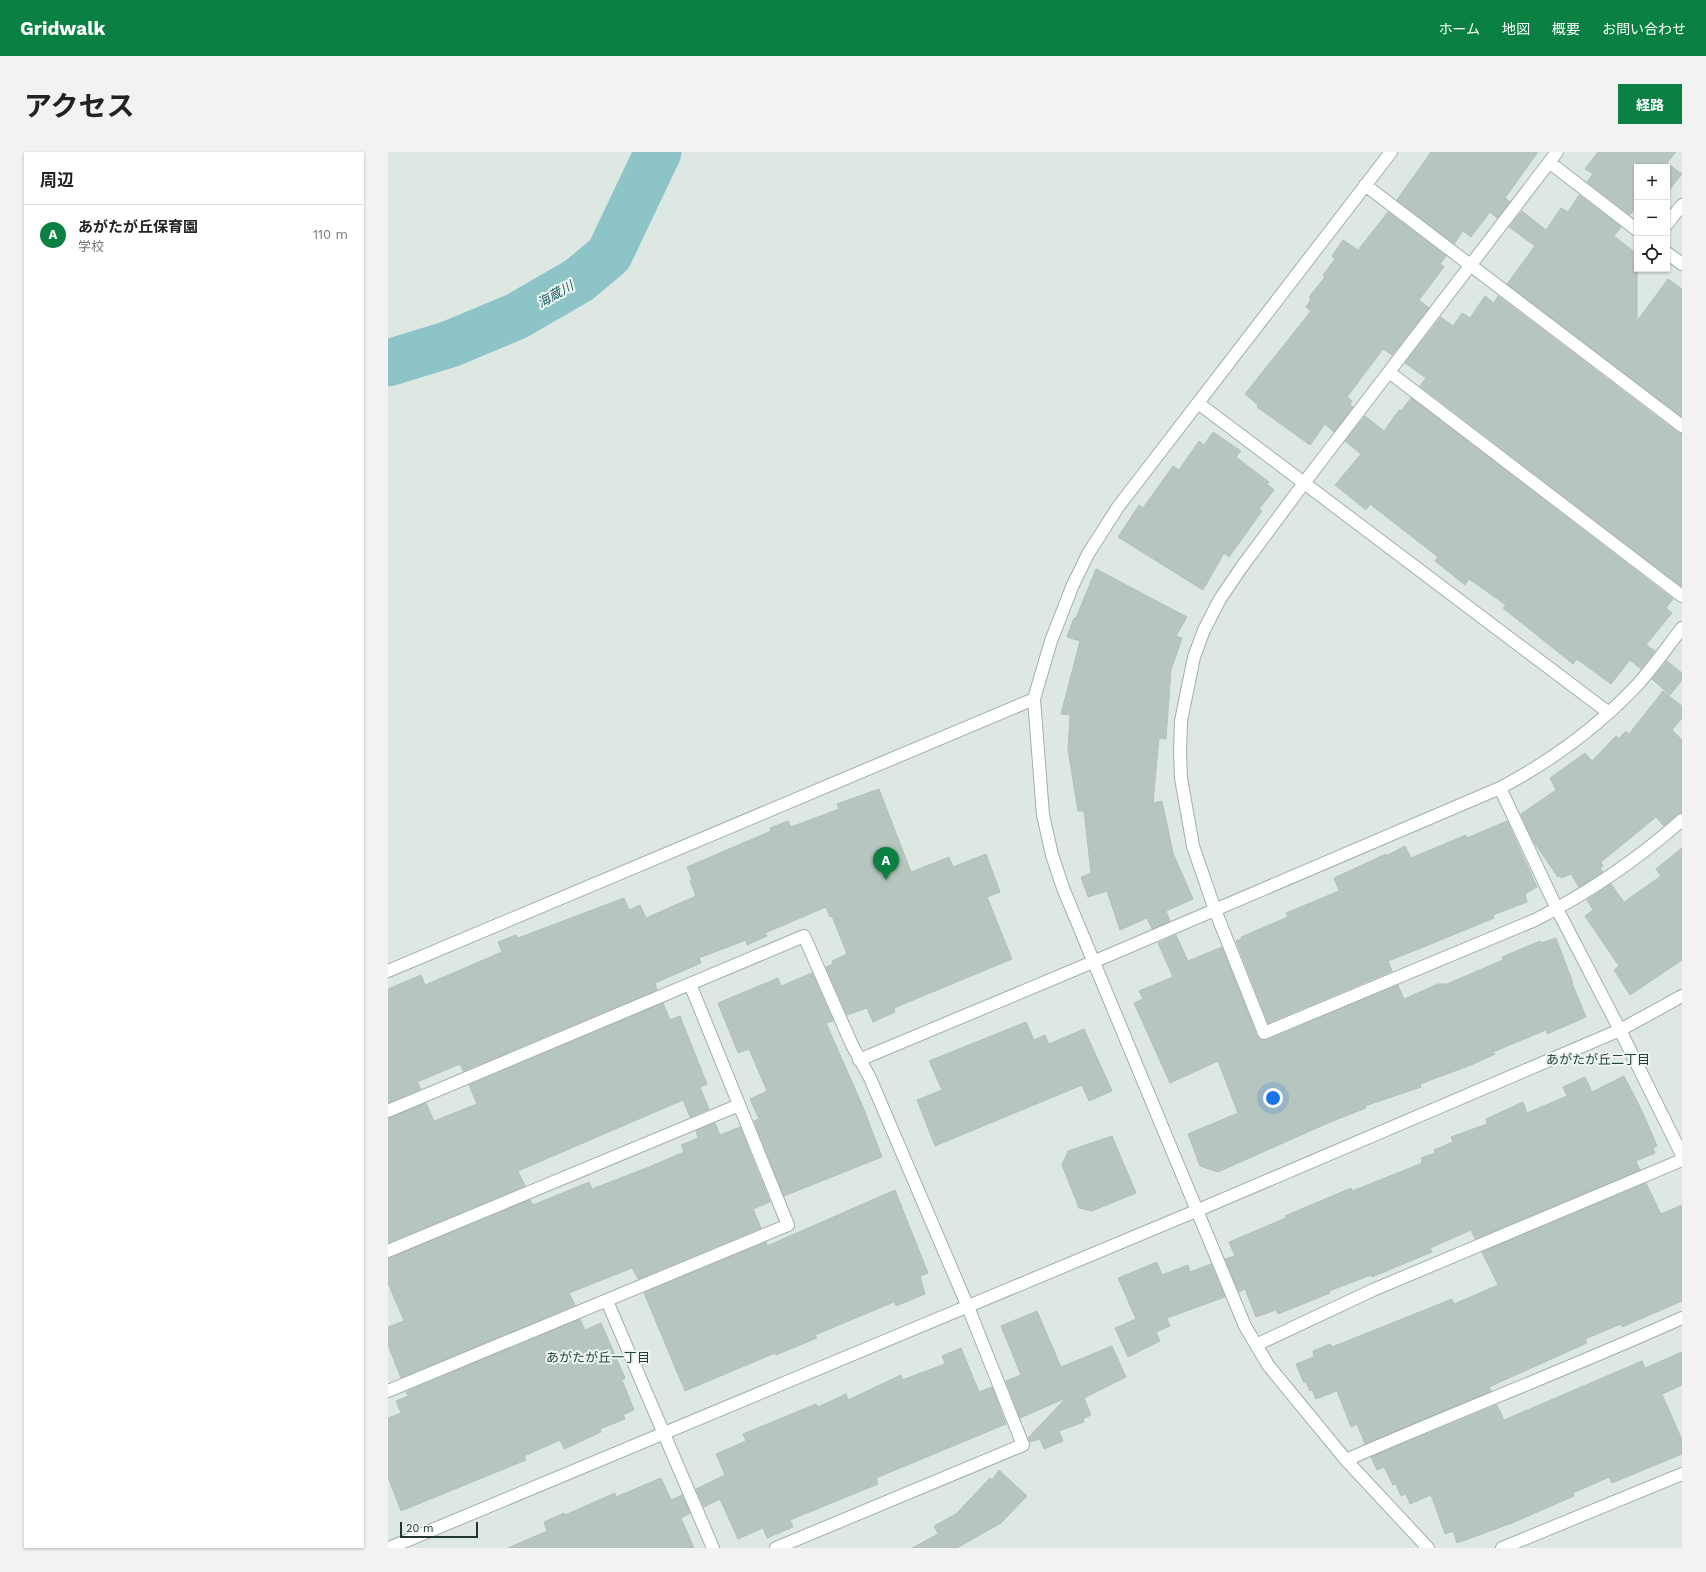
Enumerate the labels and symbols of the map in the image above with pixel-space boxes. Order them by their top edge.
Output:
water label: 海蔵川 [535,277,578,311]
pin: A [873,847,899,880]
district label: あがたが丘二丁目 [1546,1052,1650,1067]
your location [1263,1088,1283,1108]
district label: あがたが丘一丁目 [546,1350,650,1365]
scale bar [400,1520,478,1539]

